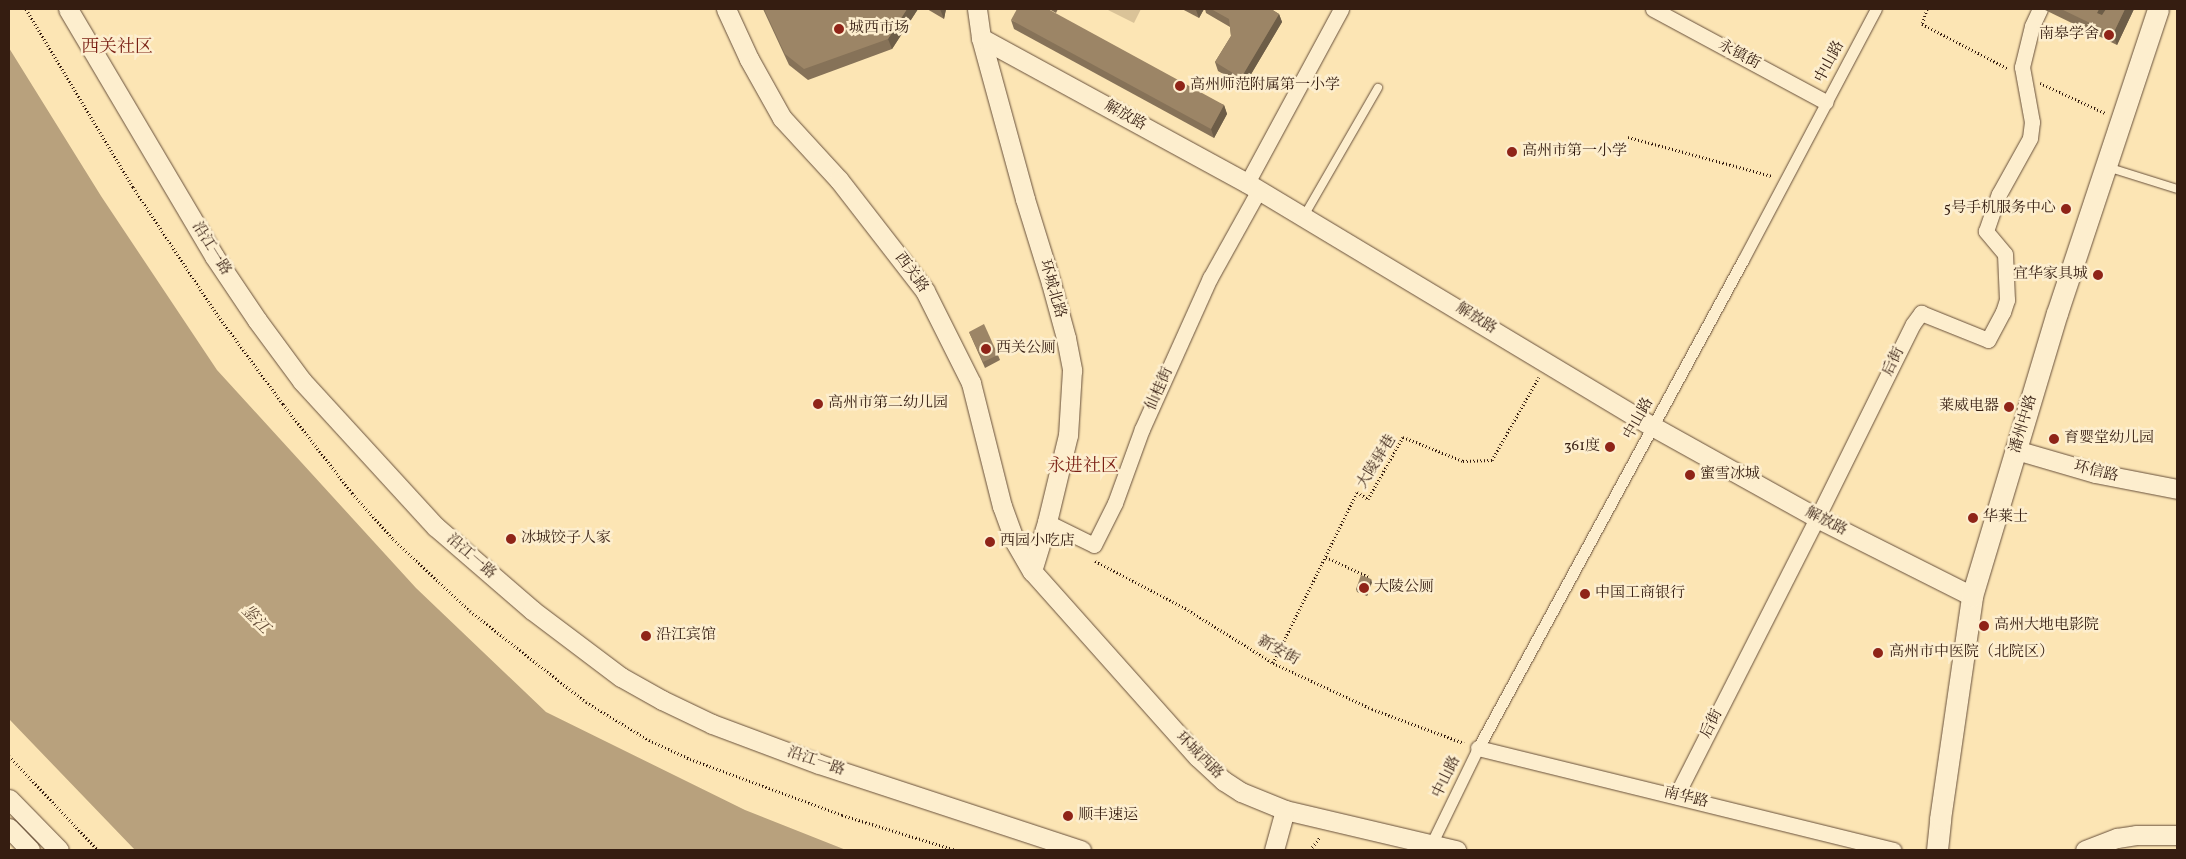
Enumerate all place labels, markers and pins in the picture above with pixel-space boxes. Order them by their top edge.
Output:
place label: 城西市场 [849,20,909,38]
marker: 城西市场 [833,23,845,35]
place label: 南皋学舍 [2039,26,2099,44]
marker: 南皋学舍 [2103,29,2115,41]
place label: 高州师范附属第一小学 [1190,77,1340,95]
marker: 高州师范附属第一小学 [1174,80,1186,92]
place label: 高州市第一小学 [1522,143,1627,161]
marker: 高州市第一小学 [1506,146,1518,158]
place label: 5号手机服务中心 [1944,200,2056,218]
marker: 5号手机服务中心 [2060,203,2072,215]
place label: 宜华家具城 [2013,266,2088,284]
marker: 宜华家具城 [2092,269,2104,281]
place label: 西关公厕 [996,340,1056,358]
marker: 西关公厕 [980,343,992,355]
place label: 高州市第二幼儿园 [828,395,948,413]
marker: 高州市第二幼儿园 [812,398,824,410]
place label: 莱威电器 [1939,398,1999,416]
marker: 莱威电器 [2003,401,2015,413]
place label: 育婴堂幼儿园 [2064,430,2154,448]
marker: 育婴堂幼儿园 [2048,433,2060,445]
place label: 361度 [1564,438,1600,456]
marker: 361度 [1604,441,1616,453]
place label: 蜜雪冰城 [1700,466,1760,484]
marker: 蜜雪冰城 [1684,469,1696,481]
place label: 华莱士 [1983,509,2028,527]
marker: 华莱士 [1967,512,1979,524]
place label: 冰城饺子人家 [521,530,611,548]
marker: 冰城饺子人家 [505,533,517,545]
place label: 西园小吃店 [1000,533,1075,551]
marker: 西园小吃店 [984,536,996,548]
place label: 大陵公厕 [1374,579,1434,597]
marker: 大陵公厕 [1358,582,1370,594]
place label: 中国工商银行 [1595,585,1685,603]
marker: 中国工商银行 [1579,588,1591,600]
place label: 高州大地电影院 [1994,617,2099,635]
marker: 高州大地电影院 [1978,620,1990,632]
place label: 沿江宾馆 [656,627,716,645]
marker: 沿江宾馆 [640,630,652,642]
place label: 高州市中医院（北院区） [1889,644,2054,662]
marker: 高州市中医院（北院区） [1871,646,1885,660]
place label: 顺丰速运 [1078,807,1138,825]
marker: 顺丰速运 [1062,810,1074,822]

